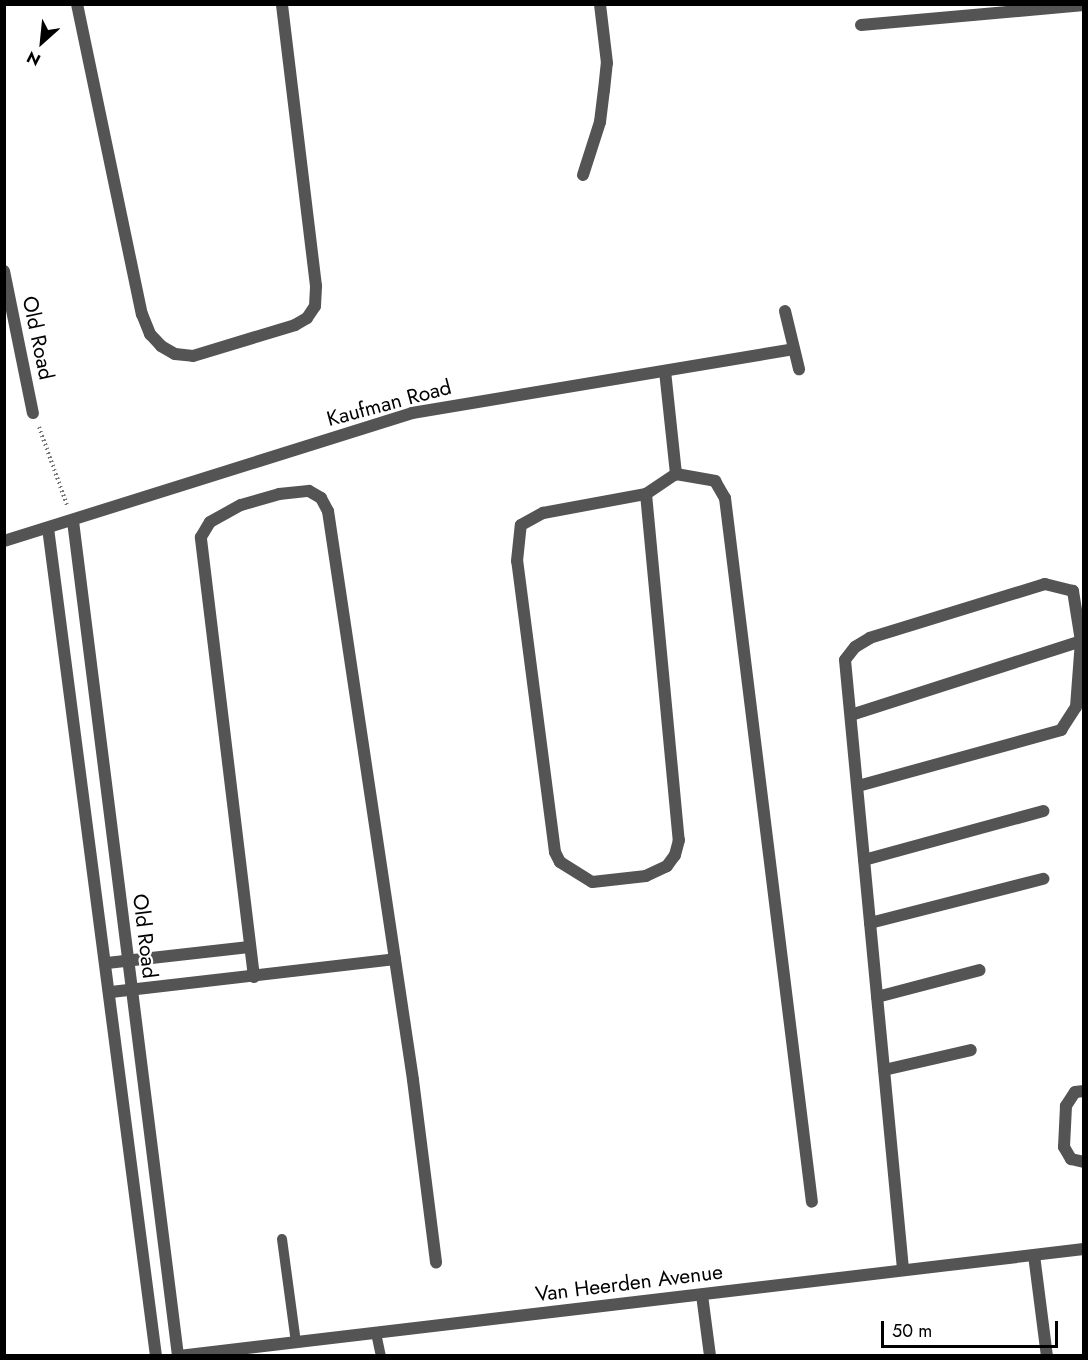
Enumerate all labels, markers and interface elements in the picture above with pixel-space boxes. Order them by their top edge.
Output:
north arrow [12,12,72,72]
text: N [23,45,44,72]
street label: Old Road [17,294,59,382]
street label: Kaufman Road [324,374,454,432]
street label: Old Road [127,892,163,980]
street label: Van Heerden Avenue [534,1259,724,1307]
scale bar [884,1309,1061,1347]
text: 50 m [892,1318,932,1344]

